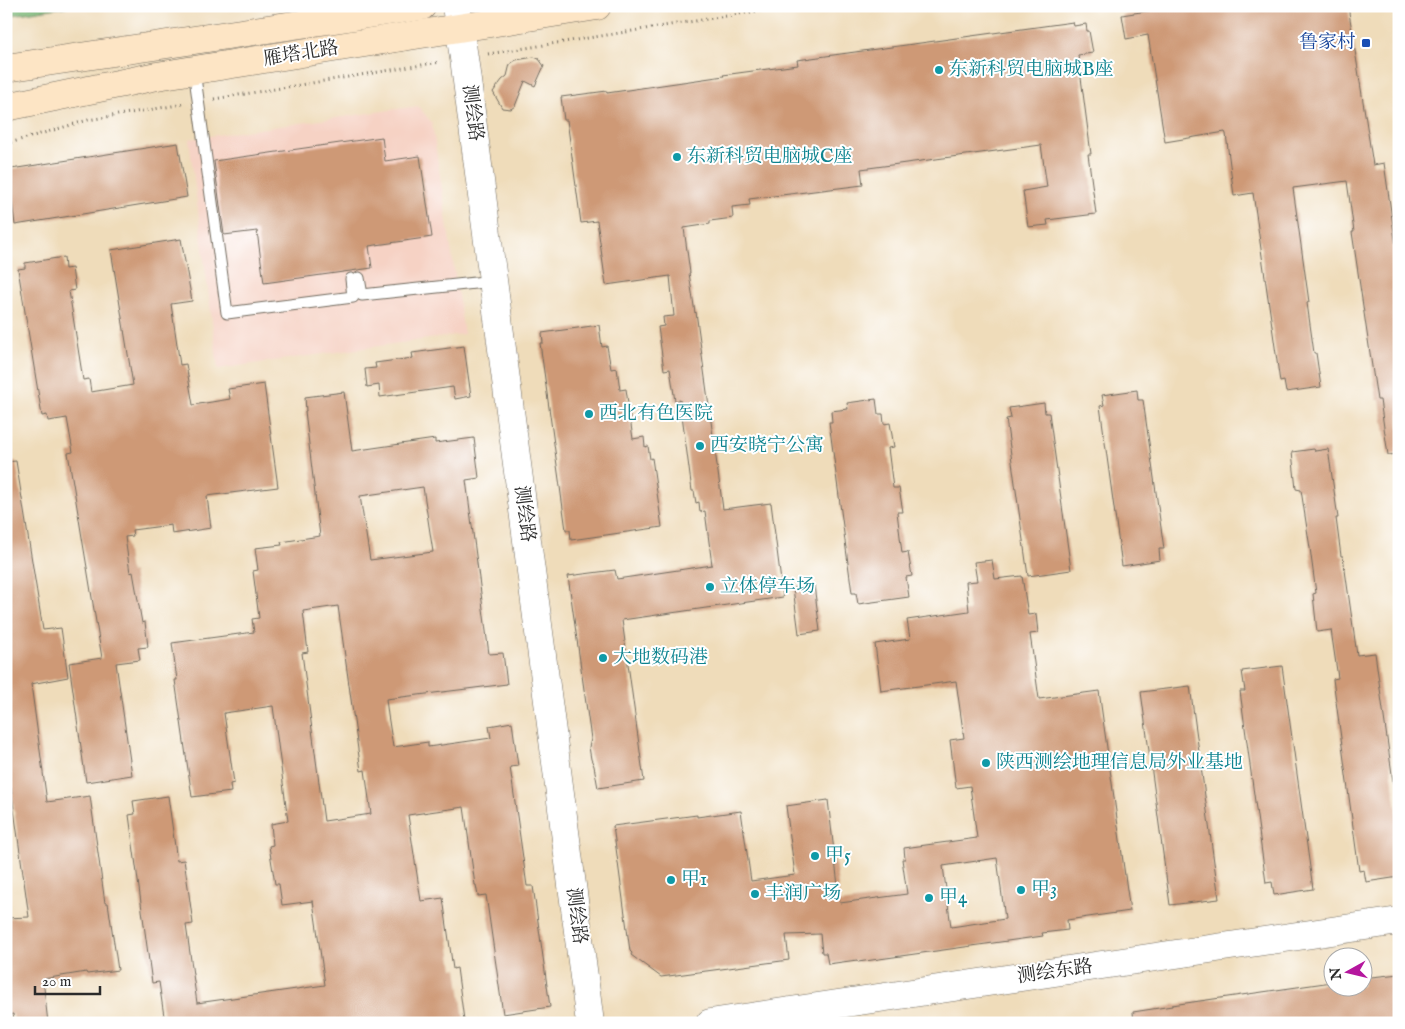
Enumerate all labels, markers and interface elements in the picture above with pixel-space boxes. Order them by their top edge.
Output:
place label: 鲁家村 [1299,31,1356,55]
street label: 雁塔北路 [262,36,340,72]
marker: 鲁家村 [1360,37,1372,49]
place label: 东新科贸电脑城B座 [949,58,1114,82]
marker: 东新科贸电脑城B座 [933,64,945,76]
street label: 测绘路 [457,83,487,143]
place label: 东新科贸电脑城C座 [687,145,853,169]
marker: 东新科贸电脑城C座 [671,151,683,163]
place label: 西北有色医院 [599,402,713,426]
marker: 西北有色医院 [583,408,595,420]
place label: 西安晓宁公寓 [710,434,824,458]
marker: 西安晓宁公寓 [694,440,706,452]
street label: 测绘路 [509,484,539,544]
place label: 立体停车场 [720,575,815,599]
marker: 立体停车场 [704,581,716,593]
place label: 大地数码港 [613,646,708,670]
marker: 大地数码港 [597,652,609,664]
place label: 陕西测绘地理信息局外业基地 [996,751,1243,775]
marker: 陕西测绘地理信息局外业基地 [980,757,992,769]
place label: 甲5 [825,844,851,868]
marker: 甲5 [809,850,821,862]
place label: 甲1 [681,868,707,892]
marker: 甲1 [665,874,677,886]
place label: 甲3 [1031,878,1057,902]
place label: 丰润广场 [765,882,841,906]
marker: 甲3 [1015,884,1027,896]
street label: 测绘路 [561,886,591,946]
place label: 甲4 [939,886,968,910]
marker: 丰润广场 [749,888,761,900]
marker: 甲4 [923,892,935,904]
north arrow [1322,946,1372,996]
street label: 测绘东路 [1016,955,1094,989]
scale bar [35,964,100,996]
text: N [1326,966,1346,982]
text: 20 m [42,972,72,991]

